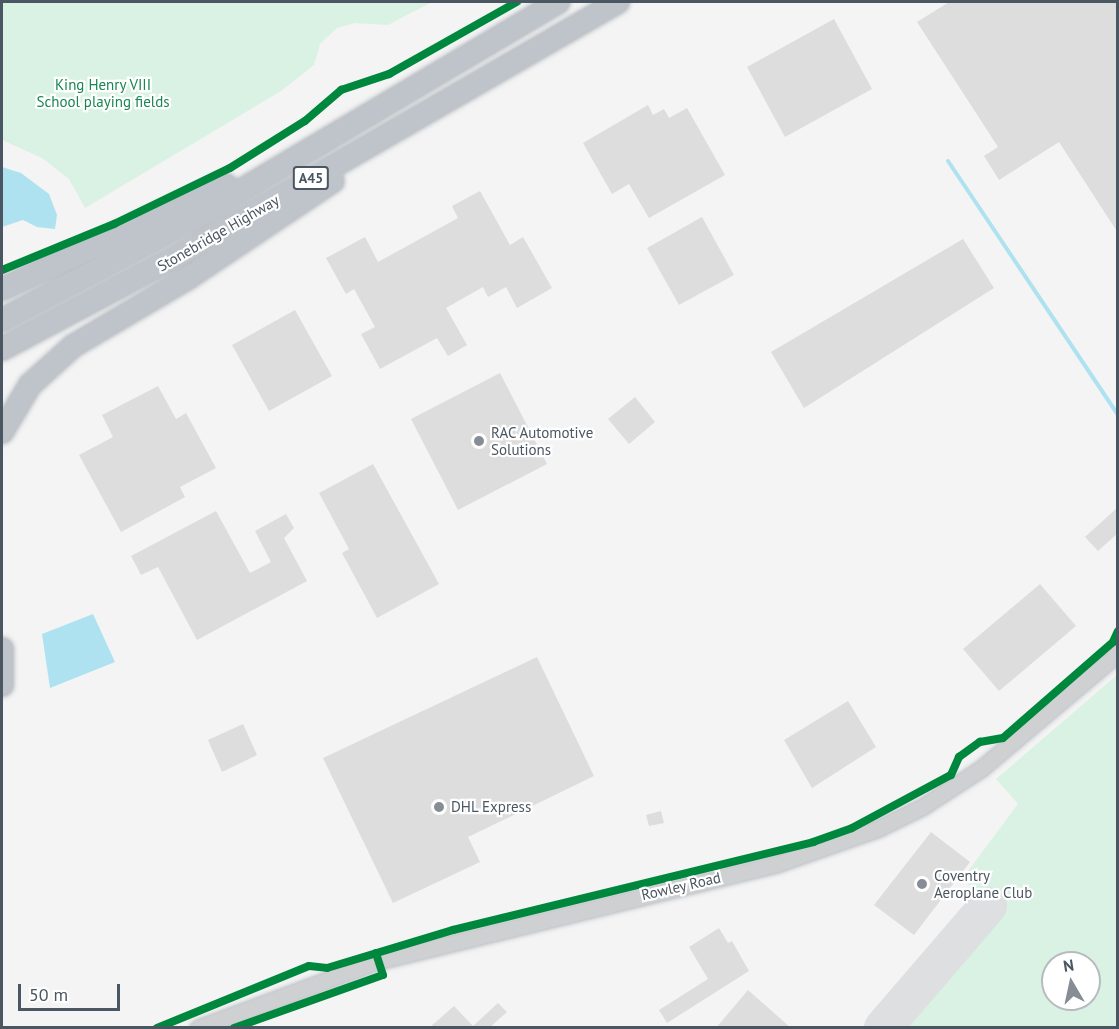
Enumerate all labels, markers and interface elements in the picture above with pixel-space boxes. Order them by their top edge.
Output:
park label: King Henry VIII School playing fields [36,75,170,110]
road number: A45 [292,167,330,189]
street label: Stonebridge Highway [154,191,282,275]
place label: RAC Automotive Solutions [491,423,594,458]
marker: RAC Automotive Solutions [472,434,486,448]
place label: DHL Express [451,798,532,816]
marker: DHL Express [432,800,446,814]
place label: Coventry Aeroplane Club [934,866,1032,901]
street label: Rowley Road [639,868,723,904]
marker: Coventry Aeroplane Club [915,877,929,891]
north arrow [1041,951,1101,1011]
text: N [1062,954,1075,976]
scale bar [21,972,123,1010]
text: 50 m [29,983,68,1006]

